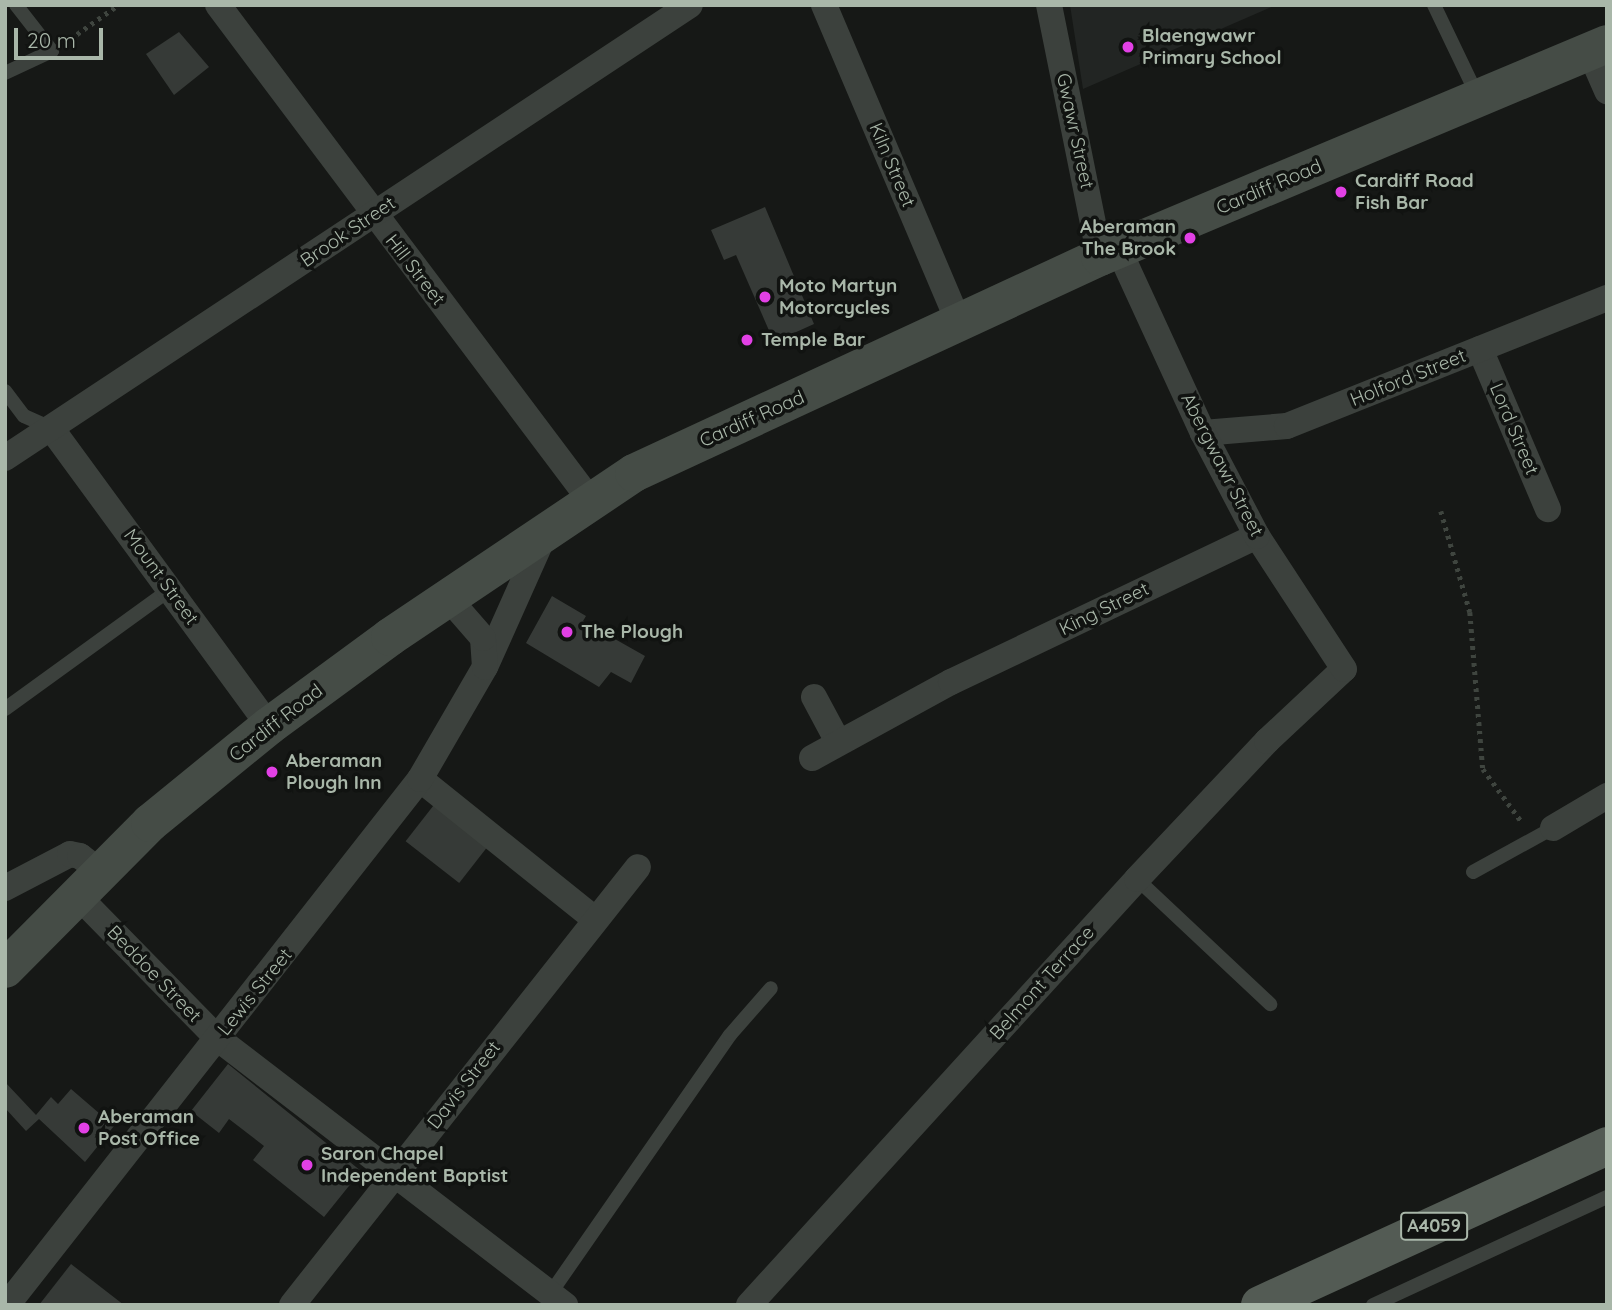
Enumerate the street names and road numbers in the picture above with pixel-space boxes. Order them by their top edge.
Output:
street label: Gwawr Street [1052,71,1098,191]
street label: Kiln Street [864,119,920,211]
street label: Cardiff Road [1213,155,1325,219]
street label: Brook Street [296,192,400,272]
street label: Hill Street [380,230,450,310]
street label: Holford Street [1347,344,1469,412]
street label: Lord Street [1485,380,1543,478]
street label: Cardiff Road [696,386,808,452]
street label: Abergwawr Street [1176,389,1268,541]
street label: Mount Street [119,525,203,629]
street label: King Street [1055,578,1153,640]
street label: Cardiff Road [225,679,327,767]
street label: Beddoe Street [102,921,206,1027]
street label: Belmont Terrace [985,921,1099,1045]
street label: Lewis Street [213,944,297,1040]
street label: Davis Street [423,1037,505,1133]
road number: A4059 [1399,1212,1469,1240]

